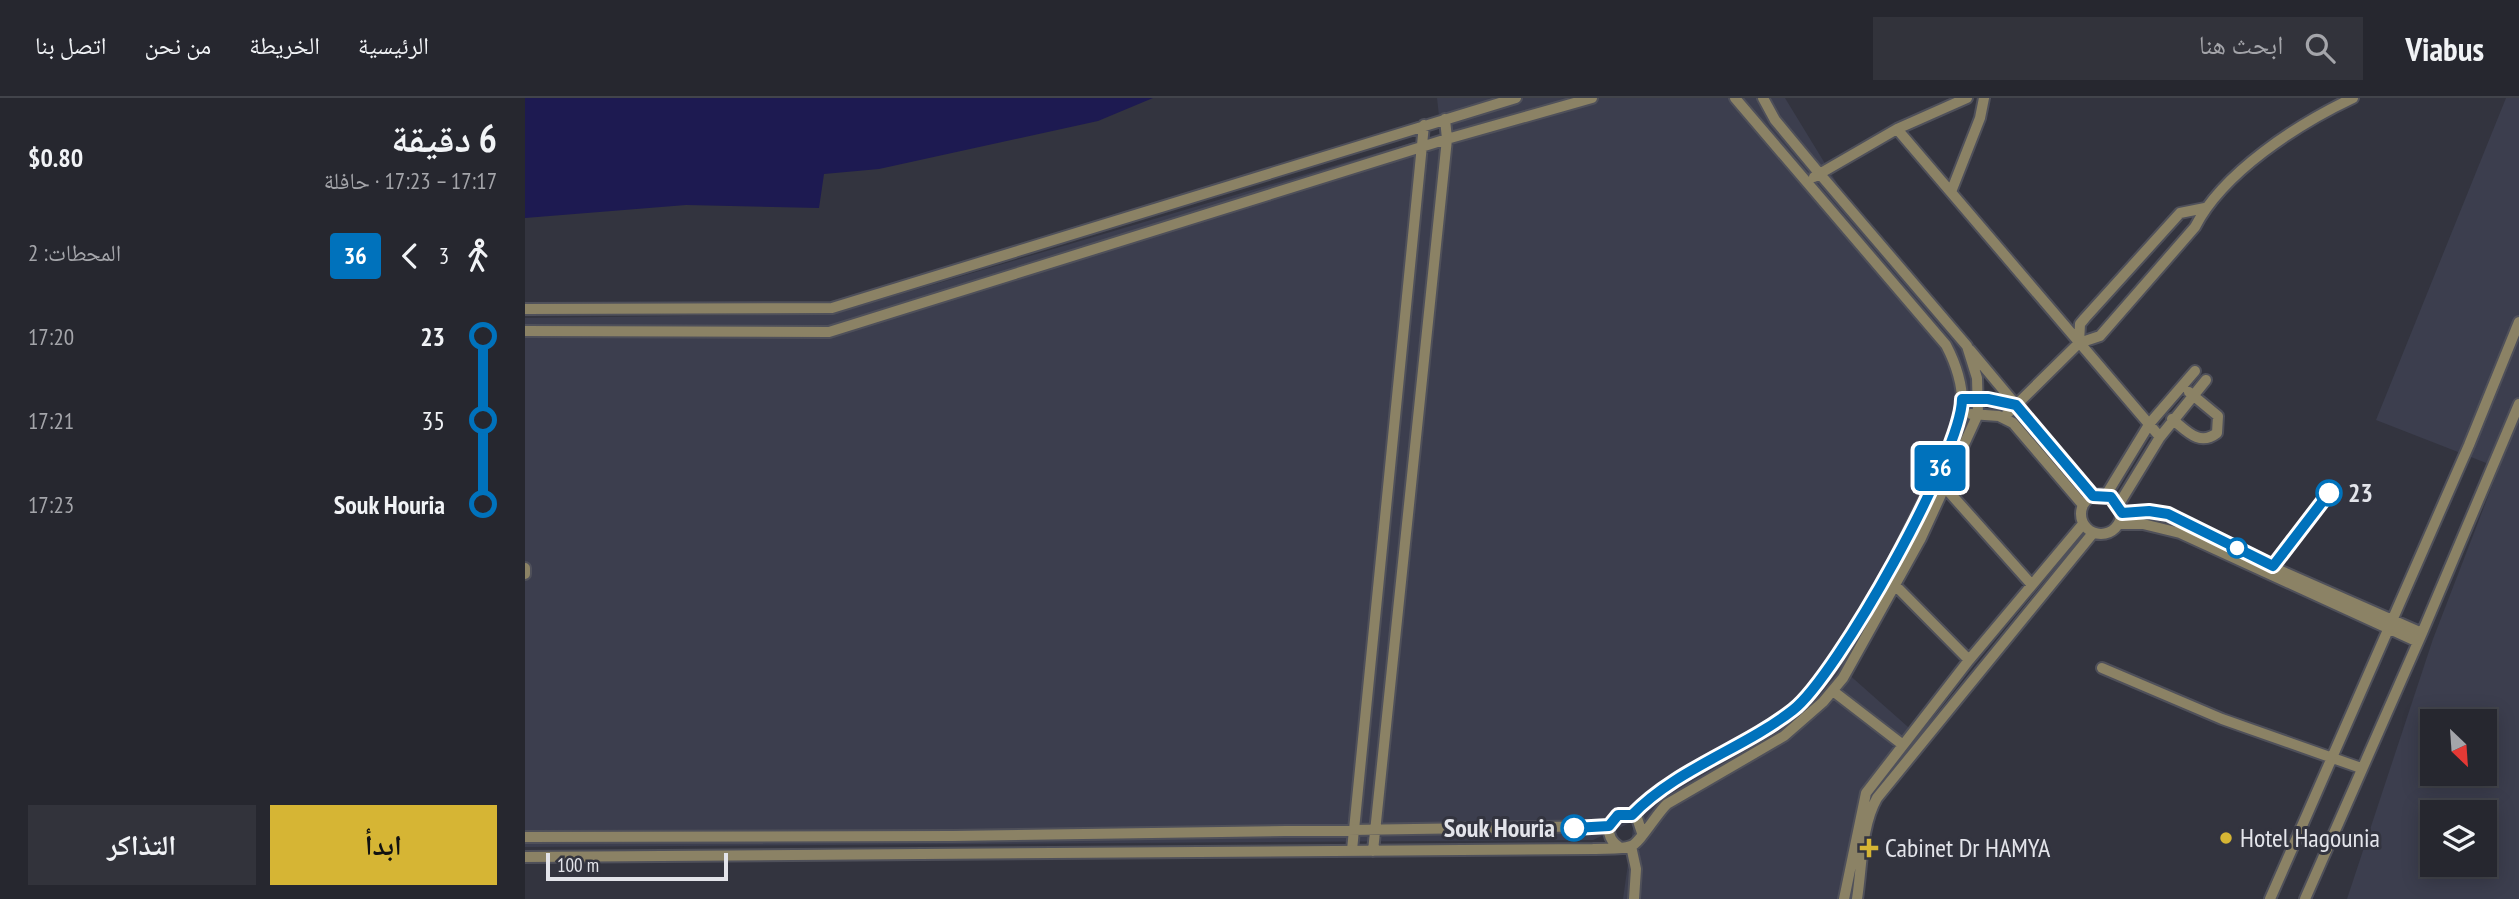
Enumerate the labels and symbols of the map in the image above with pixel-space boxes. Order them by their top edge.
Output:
line badge: 36 [1909,445,1971,491]
place label: 23 [2348,476,2373,509]
marker: 23 [2316,480,2342,506]
unlabelled marker [2227,538,2247,558]
north arrow [2420,709,2497,786]
place label: Souk Houria [1444,811,1555,844]
marker: Souk Houria [1561,815,1587,841]
place label: Hotel Hagounia [2240,821,2380,854]
marker: Hotel Hagounia [2218,830,2234,846]
place label: Cabinet Dr HAMYA [1885,831,2051,864]
marker: Cabinet Dr HAMYA [1859,838,1879,858]
scale bar [546,850,728,882]

